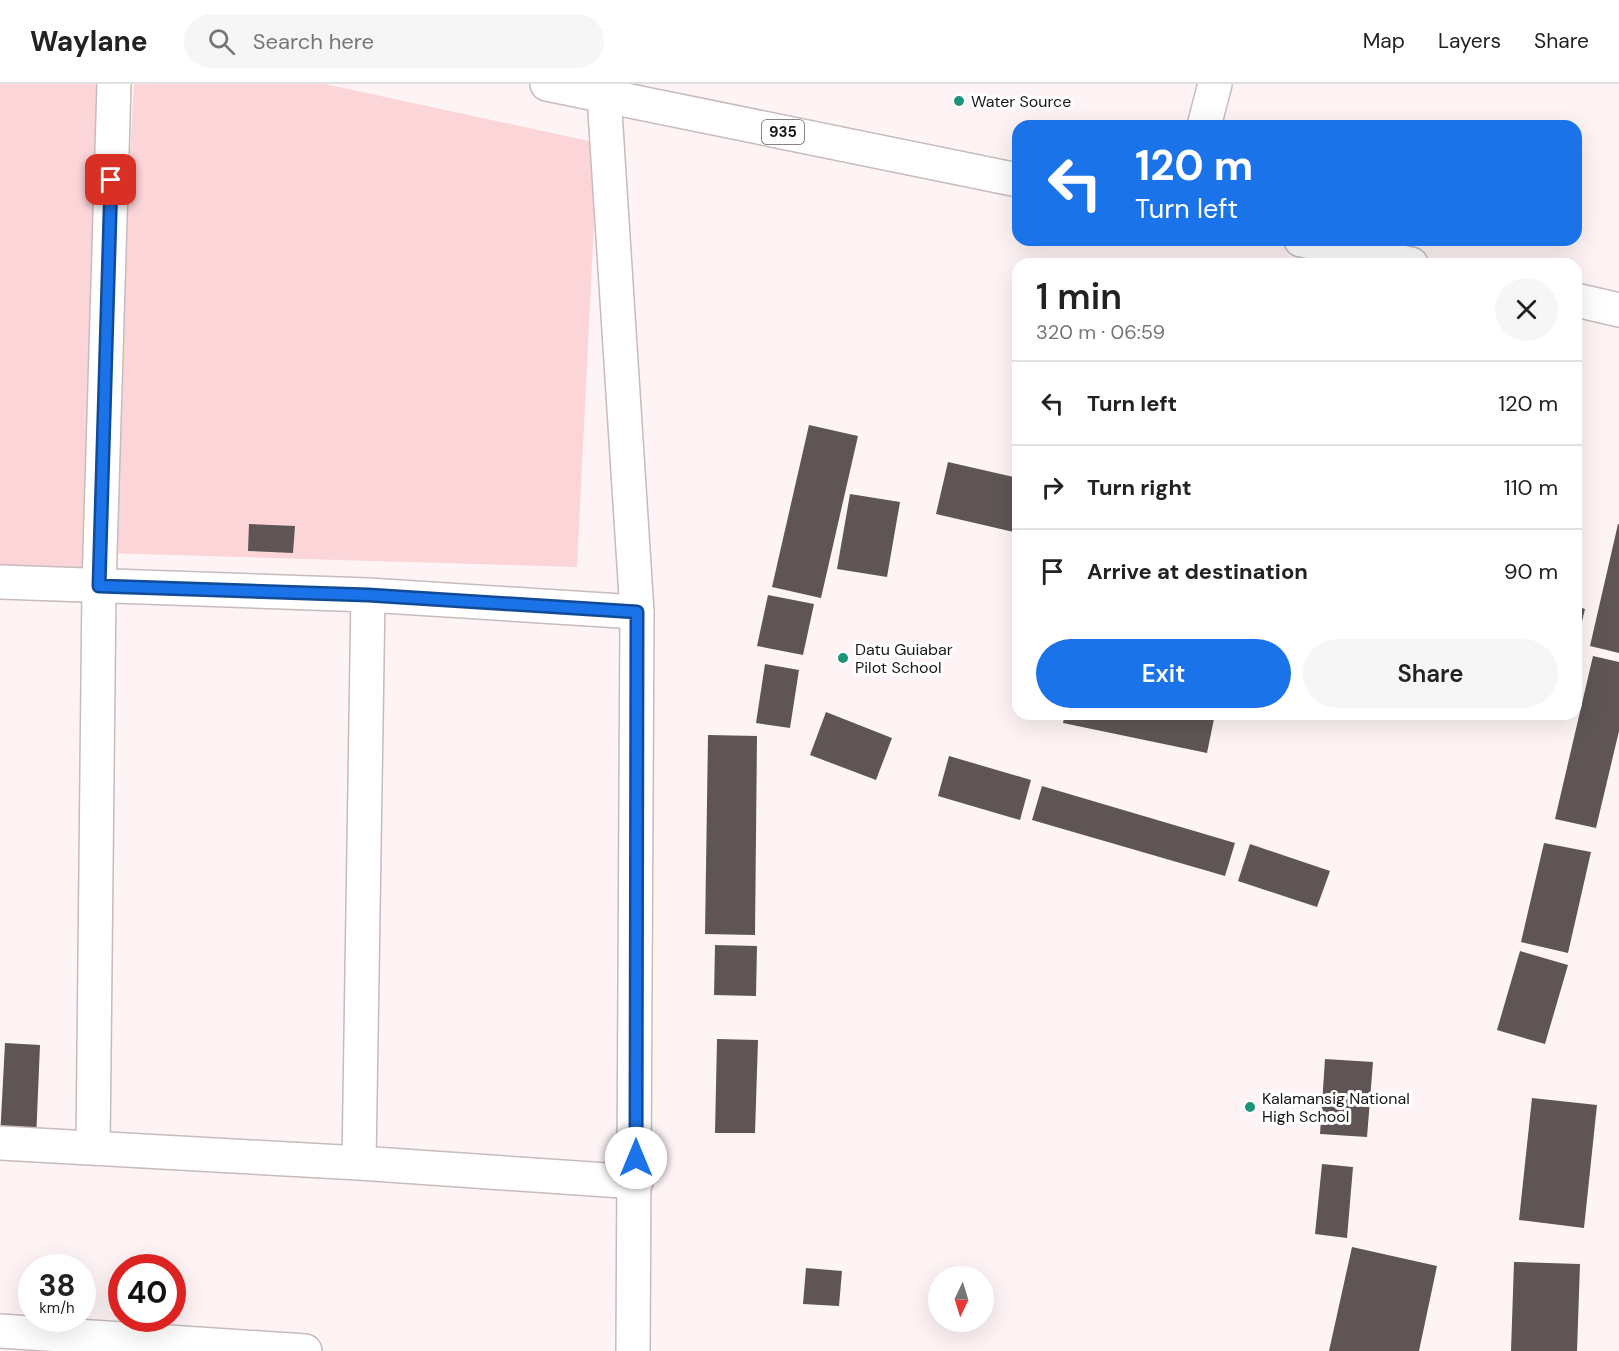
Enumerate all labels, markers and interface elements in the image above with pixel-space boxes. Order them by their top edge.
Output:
search box [184,14,604,68]
text: Waylane [30,23,148,60]
icon: search [205,25,238,58]
text: Search here [253,27,374,56]
text: Map [1363,27,1405,55]
text: Layers [1438,27,1501,55]
text: Share [1534,27,1589,55]
place label: Water Source [971,91,1071,112]
marker: Water Source [952,94,966,108]
road number: 935 [762,120,804,144]
text: 120 m [1135,138,1253,193]
icon: left [1036,144,1114,222]
pin [85,154,136,205]
icon: arrive [94,163,127,196]
text: Turn left [1135,191,1238,226]
text: 1 min [1036,273,1122,320]
button: close [1495,278,1558,341]
text: 320 m · 06:59 [1036,319,1165,345]
icon: left [1036,387,1069,420]
text: Turn left [1087,389,1177,418]
text: 120 m [1498,389,1558,418]
icon: right [1036,471,1069,504]
text: Turn right [1087,473,1192,502]
text: 110 m [1504,473,1558,502]
icon: arrive [1036,555,1069,588]
text: Arrive at destination [1087,557,1308,586]
text: 90 m [1504,557,1558,586]
place label: Datu Guiabar Pilot School [855,639,953,678]
button: Exit [1036,639,1291,708]
button: Share [1303,639,1558,708]
marker: Datu Guiabar Pilot School [836,651,850,665]
place label: Kalamansig National High School [1262,1088,1410,1127]
marker: Kalamansig National High School [1243,1100,1257,1114]
position arrow [604,1126,668,1190]
speed limit sign: 40 [108,1254,186,1332]
text: 38 [38,1266,76,1305]
north arrow [928,1266,994,1332]
map controls [928,1266,994,1332]
text: km/h [39,1298,75,1318]

